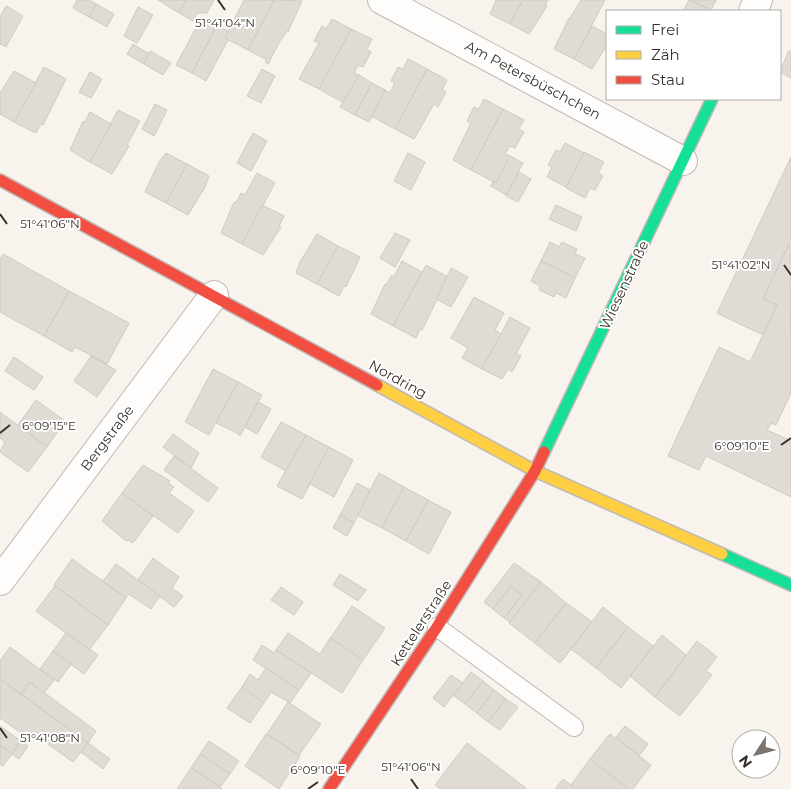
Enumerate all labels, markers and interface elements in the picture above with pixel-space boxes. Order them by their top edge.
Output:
legend [606,10,781,100]
text: 51°41'04"N [195,15,255,30]
text: Frei [651,20,679,39]
street label: Am Petersbüschchen [462,37,604,123]
text: Zäh [651,45,680,64]
text: Stau [651,70,685,89]
text: 51°41'06"N [20,216,80,231]
street label: Wiesenstraße [596,238,652,332]
text: 51°41'02"N [711,257,771,272]
street label: Nordring [366,356,430,402]
street label: Bergstraße [76,402,138,474]
text: 6°09'15"E [22,418,76,433]
text: 6°09'10"E [714,438,770,453]
street label: Kettelerstraße [387,577,455,669]
north arrow [731,729,781,779]
text: 51°41'08"N [20,730,80,745]
text: N [735,752,756,772]
text: 51°41'06"N [381,759,441,774]
text: 6°09'10"E [290,762,346,777]

